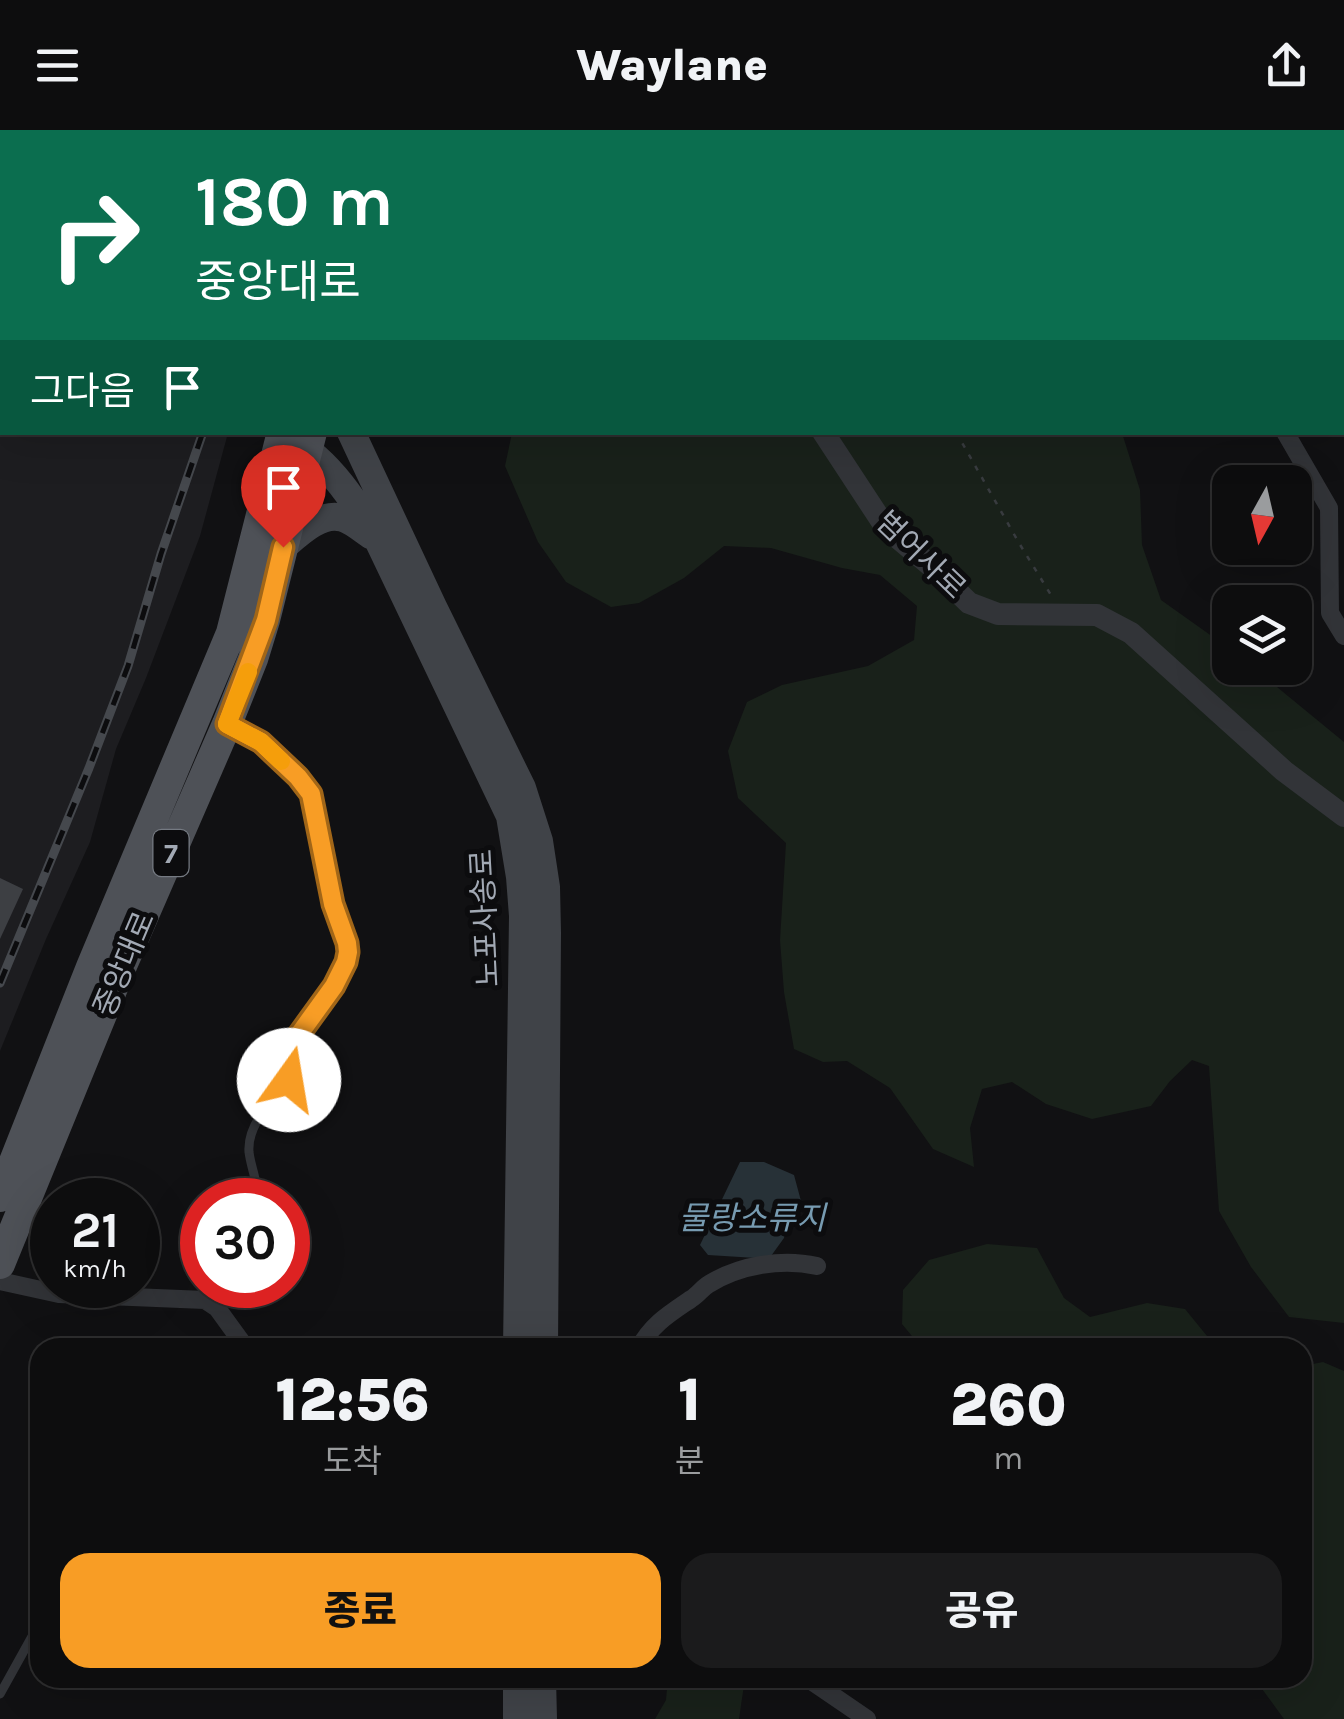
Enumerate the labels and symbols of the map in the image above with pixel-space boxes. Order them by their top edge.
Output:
pin [241,445,326,548]
north arrow [1212,465,1312,565]
street label: 범어사로 [869,504,973,606]
road number: 7 [154,830,188,876]
street label: 노포사송로 [463,848,507,988]
street label: 중앙대로 [86,906,162,1022]
position arrow [237,1028,341,1132]
speed limit sign: 30 [180,1178,310,1308]
water label: 물랑소류지 [678,1200,828,1237]

